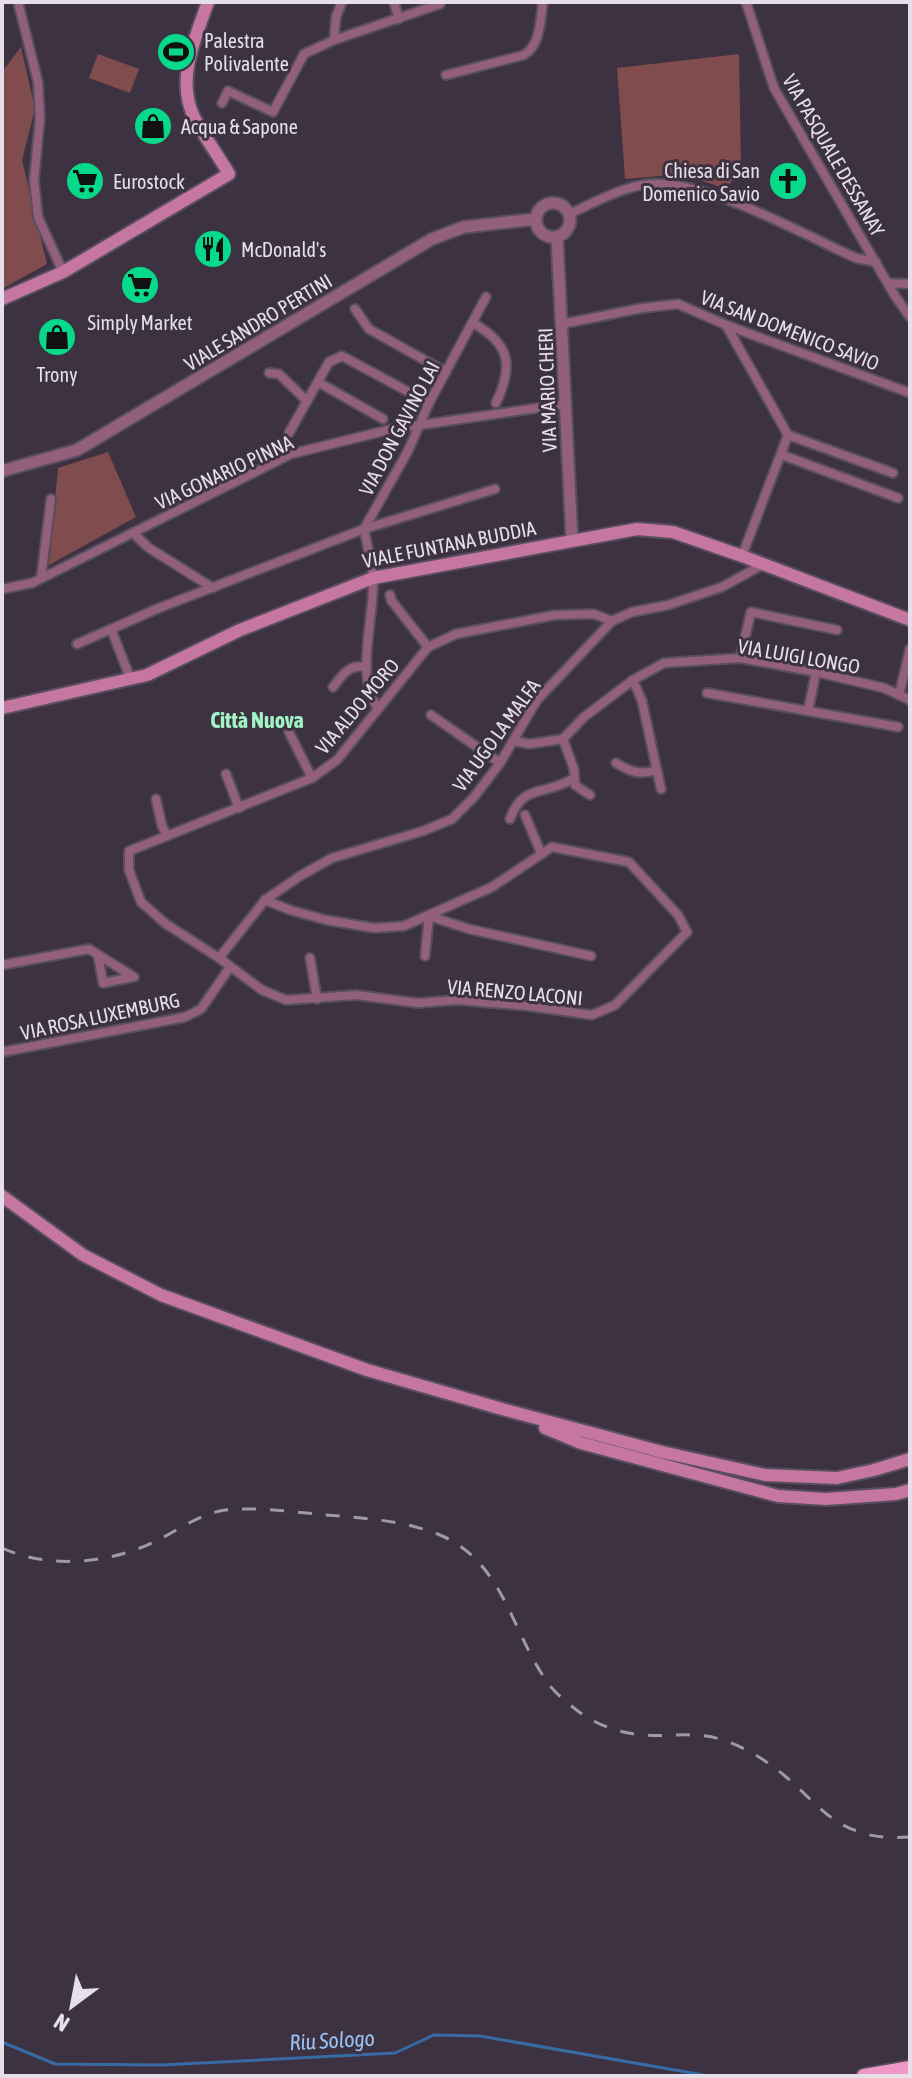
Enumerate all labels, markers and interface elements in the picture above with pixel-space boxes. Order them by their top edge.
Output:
place label: Palestra Polivalente [204,29,289,75]
sports icon: Palestra Polivalente [155,31,197,73]
street label: VIA PASQUALE DESSANAY [778,70,890,240]
shop icon: Acqua & Sapone [132,105,174,147]
place label: Acqua & Sapone [181,115,298,138]
place label: Chiesa di San Domenico Savio [642,159,760,205]
supermarket icon: Eurostock [64,160,106,202]
church icon: Chiesa di San Domenico Savio [767,160,809,202]
place label: Eurostock [113,170,185,193]
restaurant icon: McDonald's [192,228,234,270]
place label: McDonald's [241,238,326,261]
supermarket icon: Simply Market [119,264,161,306]
street label: VIALE SANDRO PERTINI [180,269,336,375]
street label: VIA SAN DOMENICO SAVIO [698,285,882,375]
place label: Simply Market [88,311,193,334]
shop icon: Trony [36,316,78,358]
street label: VIA MARIO CHERI [533,327,561,453]
street label: VIA DON GAVINO LAI [354,357,444,499]
place label: Trony [37,363,77,386]
street label: VIA GONARIO PINNA [152,430,297,514]
street label: VIALE FUNTANA BUDDIA [360,516,538,572]
street label: VIA LUIGI LONGO [736,634,862,678]
street label: VIA ALDO MORO [311,654,403,758]
street label: VIA UGO LA MALFA [448,674,544,796]
district label: Città Nuova [210,707,304,733]
street label: VIA RENZO LACONI [446,975,584,1009]
street label: VIA ROSA LUXEMBURG [18,988,182,1044]
north arrow [32,1966,112,2046]
text: N [49,2008,74,2037]
water label: Riu Sologo [289,2025,375,2055]

